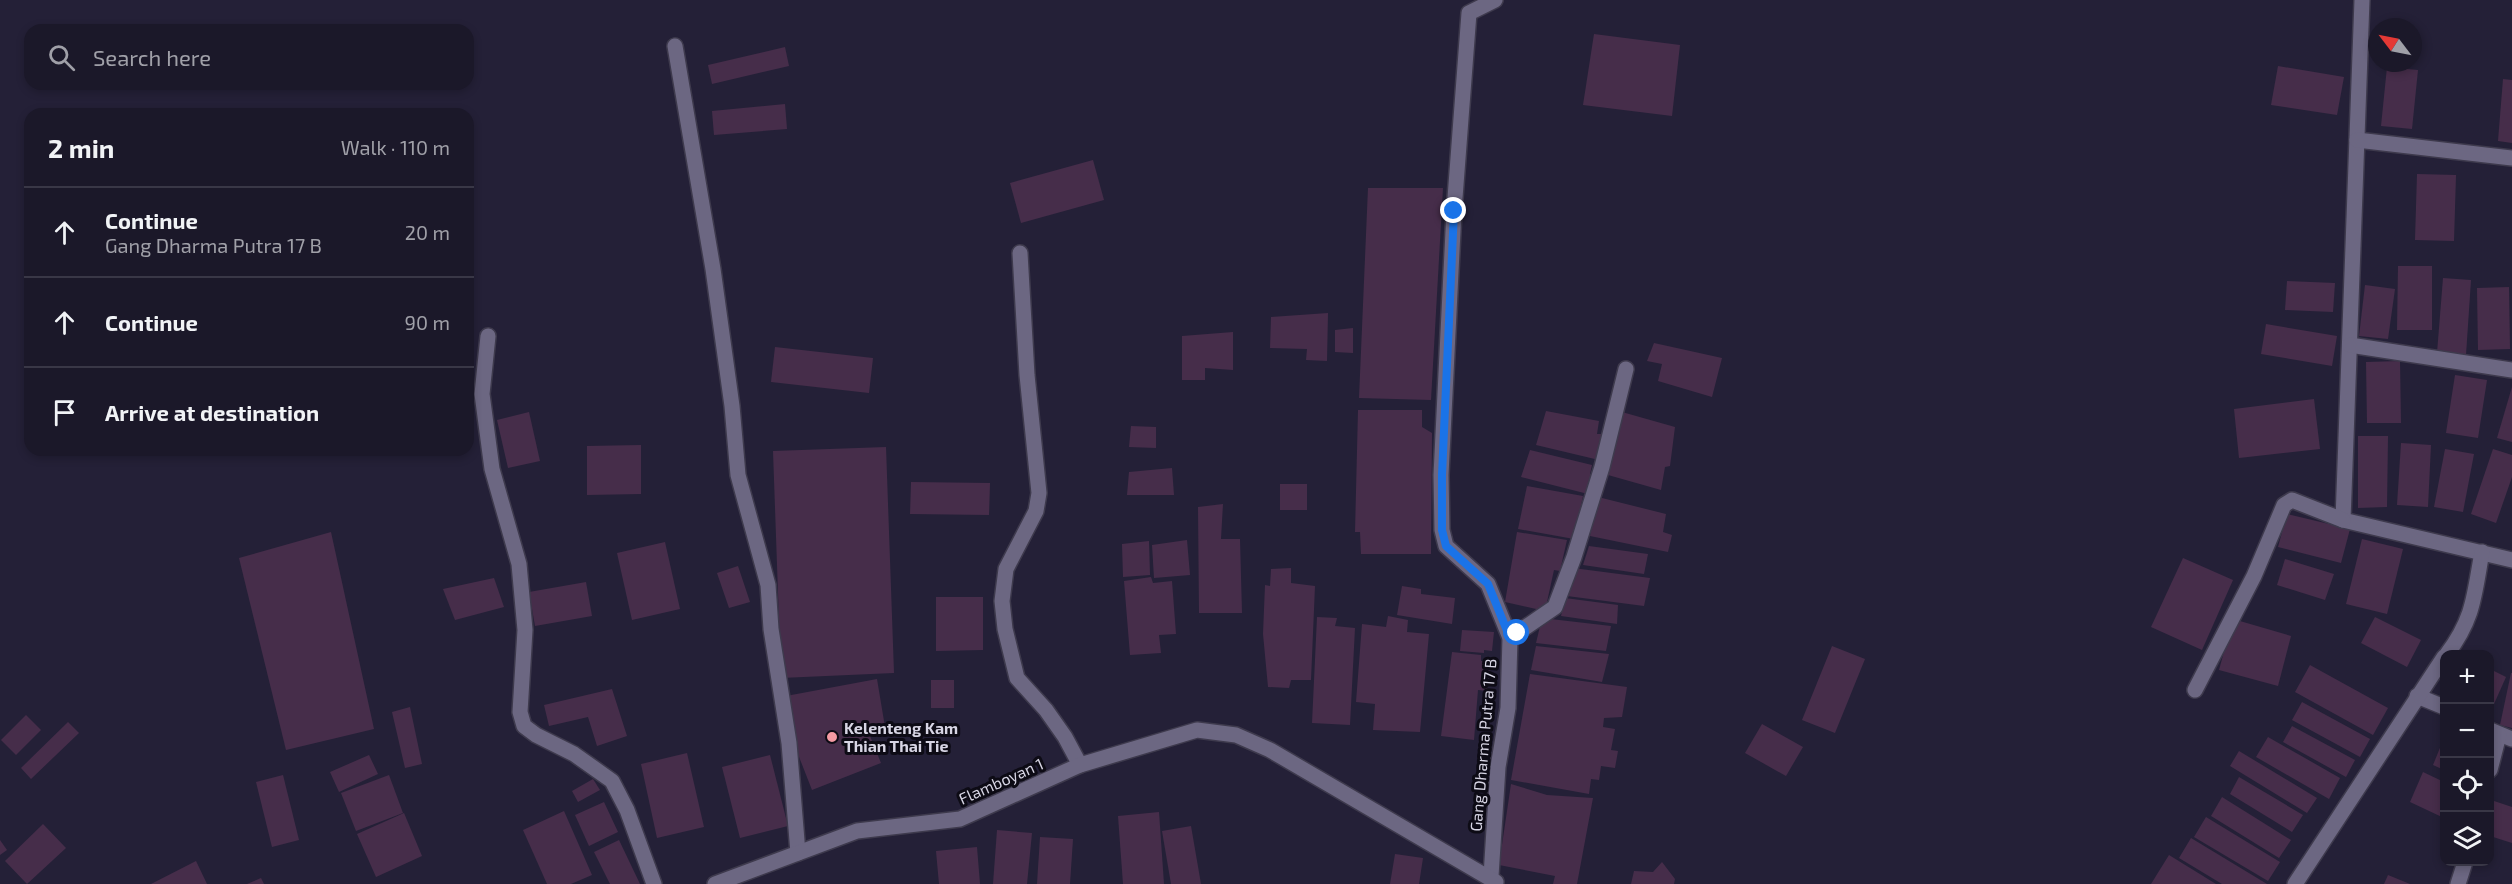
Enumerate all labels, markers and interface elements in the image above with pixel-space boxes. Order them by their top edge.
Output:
north arrow [2368,18,2422,72]
search box [24,24,474,90]
icon: search [45,41,78,74]
text: Search here [93,44,211,70]
text: 2 min [48,132,114,163]
text: Walk · 110 m [341,135,450,159]
route end [1440,197,1466,223]
text: Continue [105,207,198,233]
icon: ahead [48,216,81,249]
text: 20 m [405,220,450,244]
text: Gang Dharma Putra 17 B [105,233,322,257]
icon: ahead [48,306,81,339]
text: Continue [105,309,198,335]
text: 90 m [405,310,450,334]
icon: arrive [48,396,81,429]
text: Arrive at destination [105,399,319,425]
route start [1503,619,1529,645]
map controls [2440,650,2494,866]
button: + [2440,650,2494,704]
street label: Gang Dharma Putra 17 B [1465,658,1500,832]
button: − [2440,704,2494,758]
place label: Kelenteng Kam Thian Thai Tie [844,718,958,755]
marker: Kelenteng Kam Thian Thai Tie [825,730,839,744]
street label: Flamboyan 1 [956,753,1046,808]
button: locate [2440,758,2494,812]
button: layers [2440,812,2494,866]

